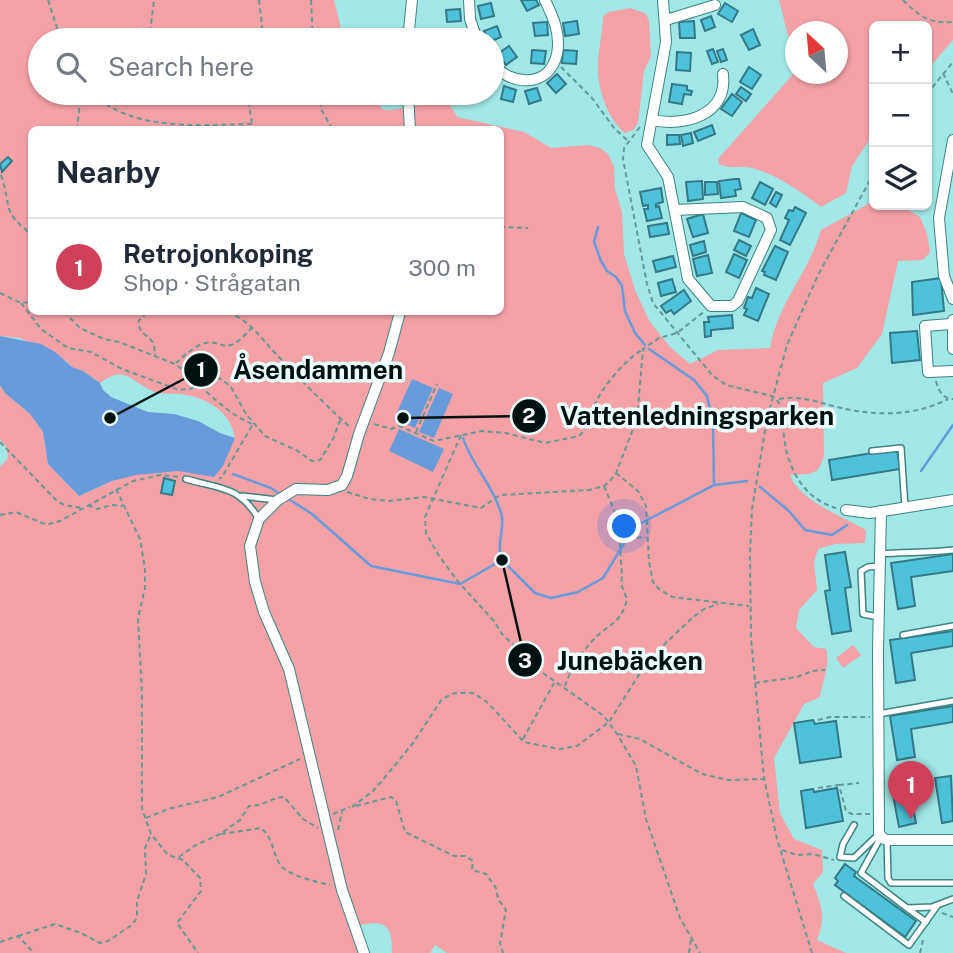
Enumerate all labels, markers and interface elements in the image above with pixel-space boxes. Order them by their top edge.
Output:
north arrow [785,21,848,84]
map controls [869,21,932,210]
button: + [869,21,932,84]
search box [28,28,504,105]
icon: search [52,48,90,86]
text: Search here [108,51,254,82]
button: − [869,84,932,147]
button: layers [869,147,932,210]
text: Nearby [56,154,160,190]
text: Retrojonkoping [123,238,313,269]
text: 1 [74,254,84,281]
text: 300 m [408,254,476,281]
text: Shop · Strågatan [123,269,301,296]
callout: Åsendammen [183,346,417,393]
text: Åsendammen [233,353,403,385]
text: 1 [197,357,206,382]
callout: Vattenledningsparken [511,392,848,439]
text: Vattenledningsparken [560,400,834,431]
text: 2 [522,403,536,428]
your location [607,509,641,543]
callout: Junebäcken [508,637,717,684]
text: Junebäcken [557,645,703,676]
text: 3 [518,648,532,673]
pin: 1 [888,761,934,819]

